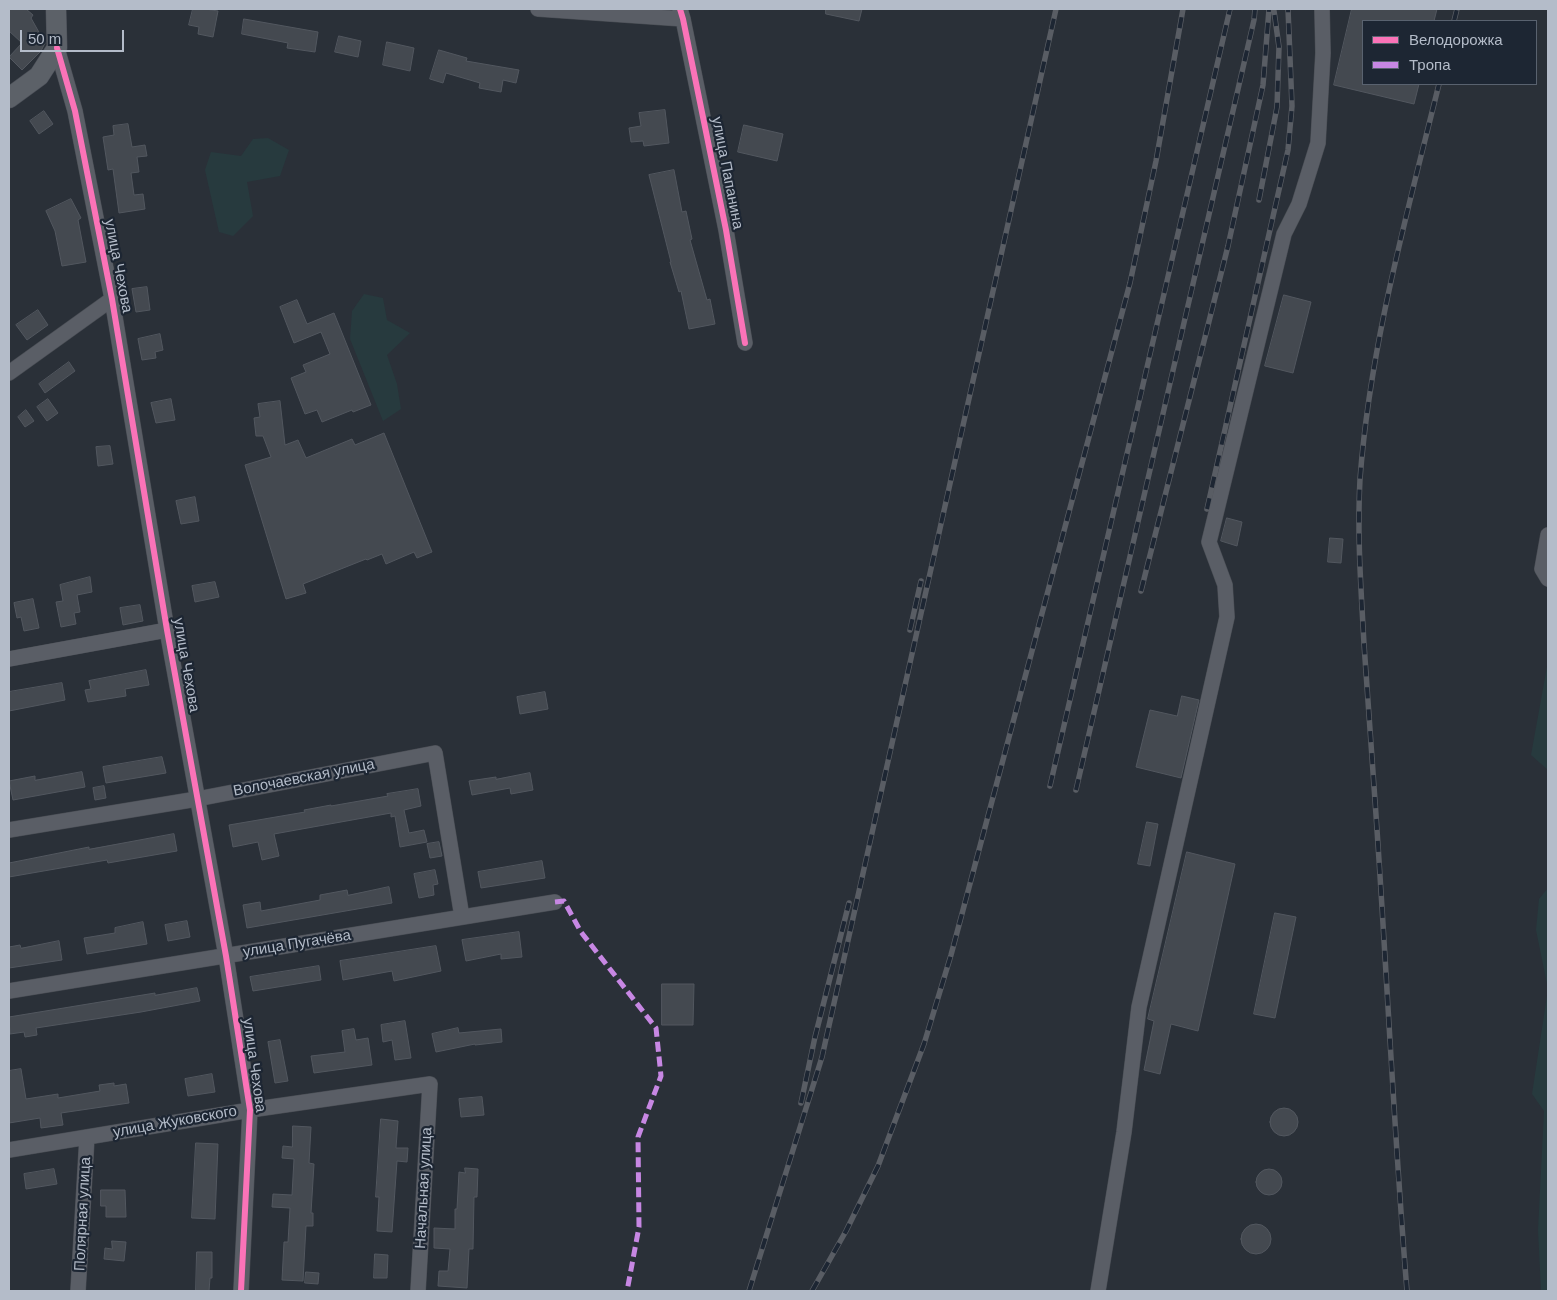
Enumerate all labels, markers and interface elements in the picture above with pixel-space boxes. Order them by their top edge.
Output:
scale bar [22,20,126,52]
legend [1362,20,1537,85]
text: 50 m [28,30,61,47]
text: Велодорожка [1409,31,1503,48]
text: Тропа [1409,56,1450,73]
street label: улица Папанина [707,115,747,231]
street label: улица Чехова [100,218,136,314]
street label: улица Чехова [169,617,203,713]
street label: Волочаевская улица [232,755,376,801]
street label: улица Пугачёва [242,927,352,961]
street label: улица Чехова [238,1017,270,1113]
street label: улица Жуковского [112,1102,238,1142]
street label: Начальная улица [412,1127,436,1249]
street label: Полярная улица [71,1157,95,1271]

